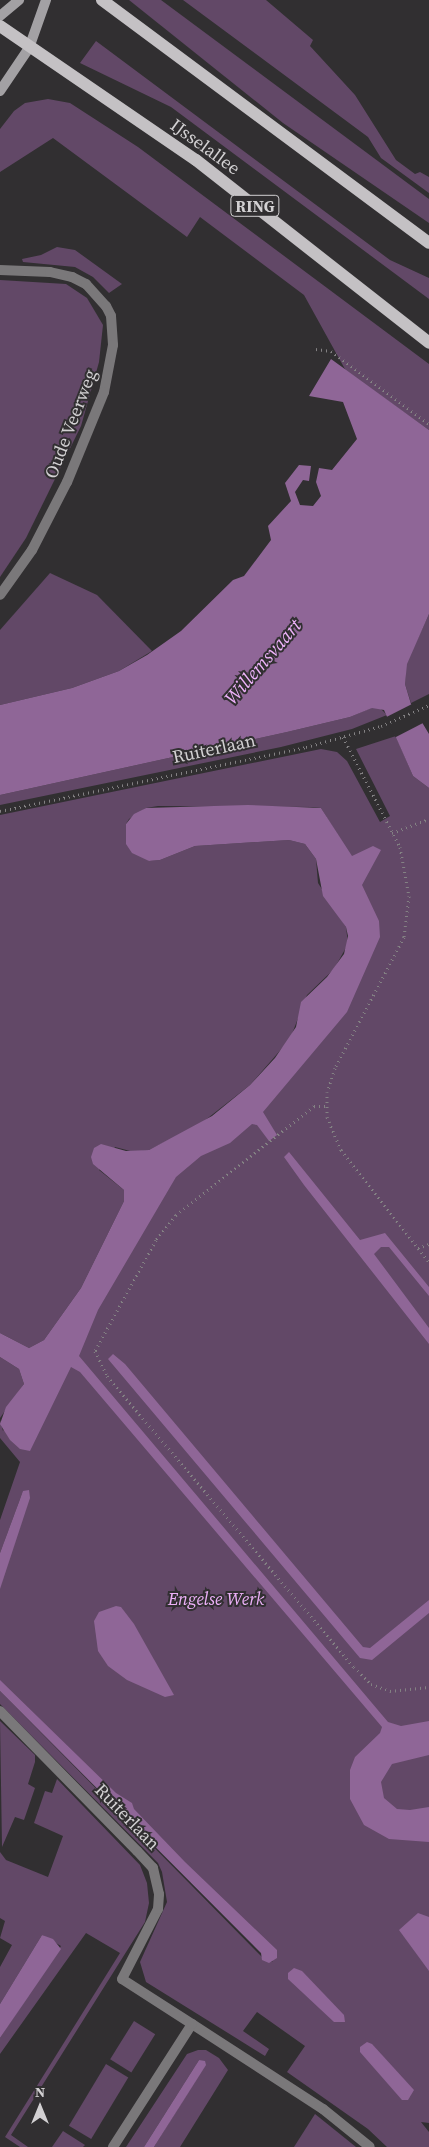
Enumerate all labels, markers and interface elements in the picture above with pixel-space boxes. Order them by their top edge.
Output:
street label: IJsselallee [166,114,244,180]
road number: RING [230,192,280,220]
street label: Oude Veerweg [40,366,102,482]
water label: Willemsvaart [220,615,306,709]
street label: Ruiterlaan [171,730,257,768]
park label: Engelse Werk [168,1588,264,1610]
street label: Ruiterlaan [90,1779,164,1855]
north arrow [15,2082,65,2132]
text: N [35,2082,45,2102]

